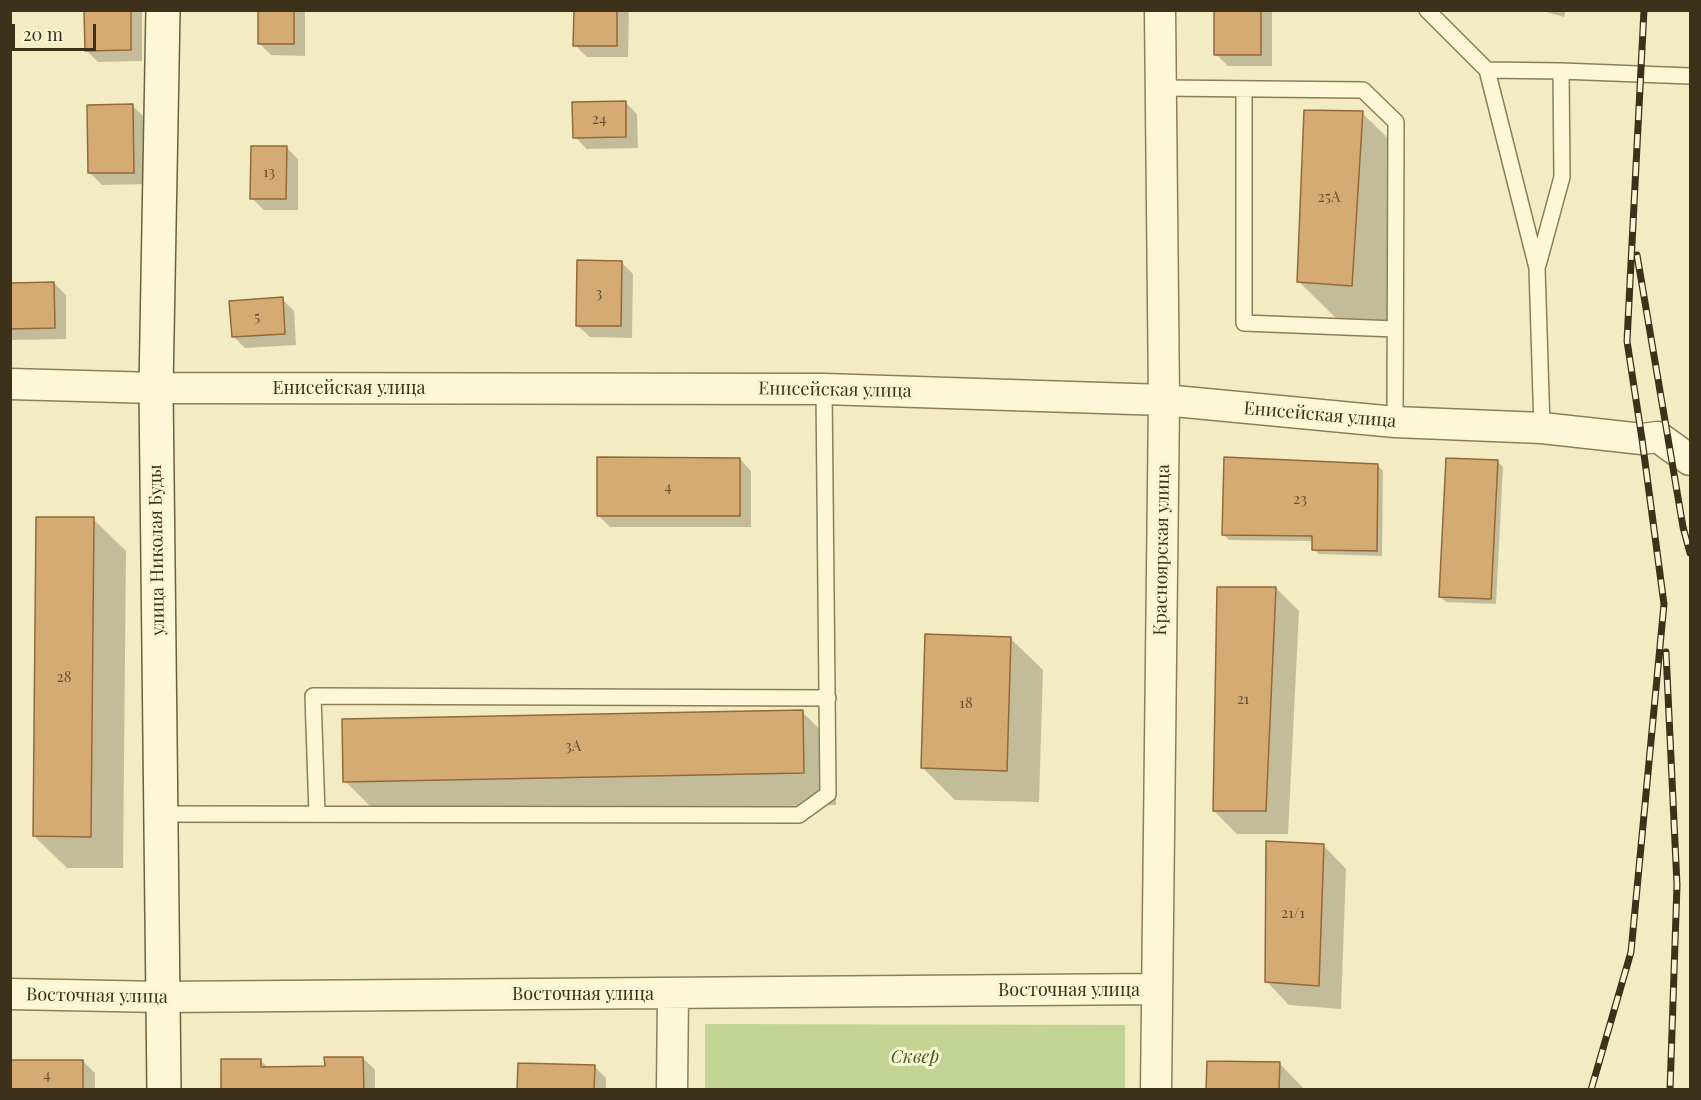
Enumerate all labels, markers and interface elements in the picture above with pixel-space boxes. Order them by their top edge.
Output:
scale bar [15,12,99,50]
text: 20 m [23,22,63,46]
house number: 24 [592,110,606,128]
house number: 13 [263,163,275,181]
house number: 25А [1318,188,1340,206]
house number: 3 [596,284,602,302]
house number: 5 [254,308,260,326]
street label: Енисейская улица [272,377,426,399]
street label: Енисейская улица [758,378,912,402]
street label: Енисейская улица [1243,398,1397,432]
street label: улица Николая Буды [145,464,169,636]
street label: Красноярская улица [1150,464,1174,636]
house number: 4 [664,478,672,496]
house number: 23 [1293,490,1307,508]
house number: 28 [57,668,71,686]
house number: 21 [1237,690,1249,708]
house number: 18 [959,694,973,712]
house number: 3А [565,737,581,755]
house number: 21/1 [1281,904,1305,922]
street label: Восточная улица [998,979,1140,1001]
street label: Восточная улица [512,983,654,1005]
street label: Восточная улица [26,984,168,1008]
park label: Сквер [891,1046,939,1068]
house number: 4 [43,1066,51,1084]

